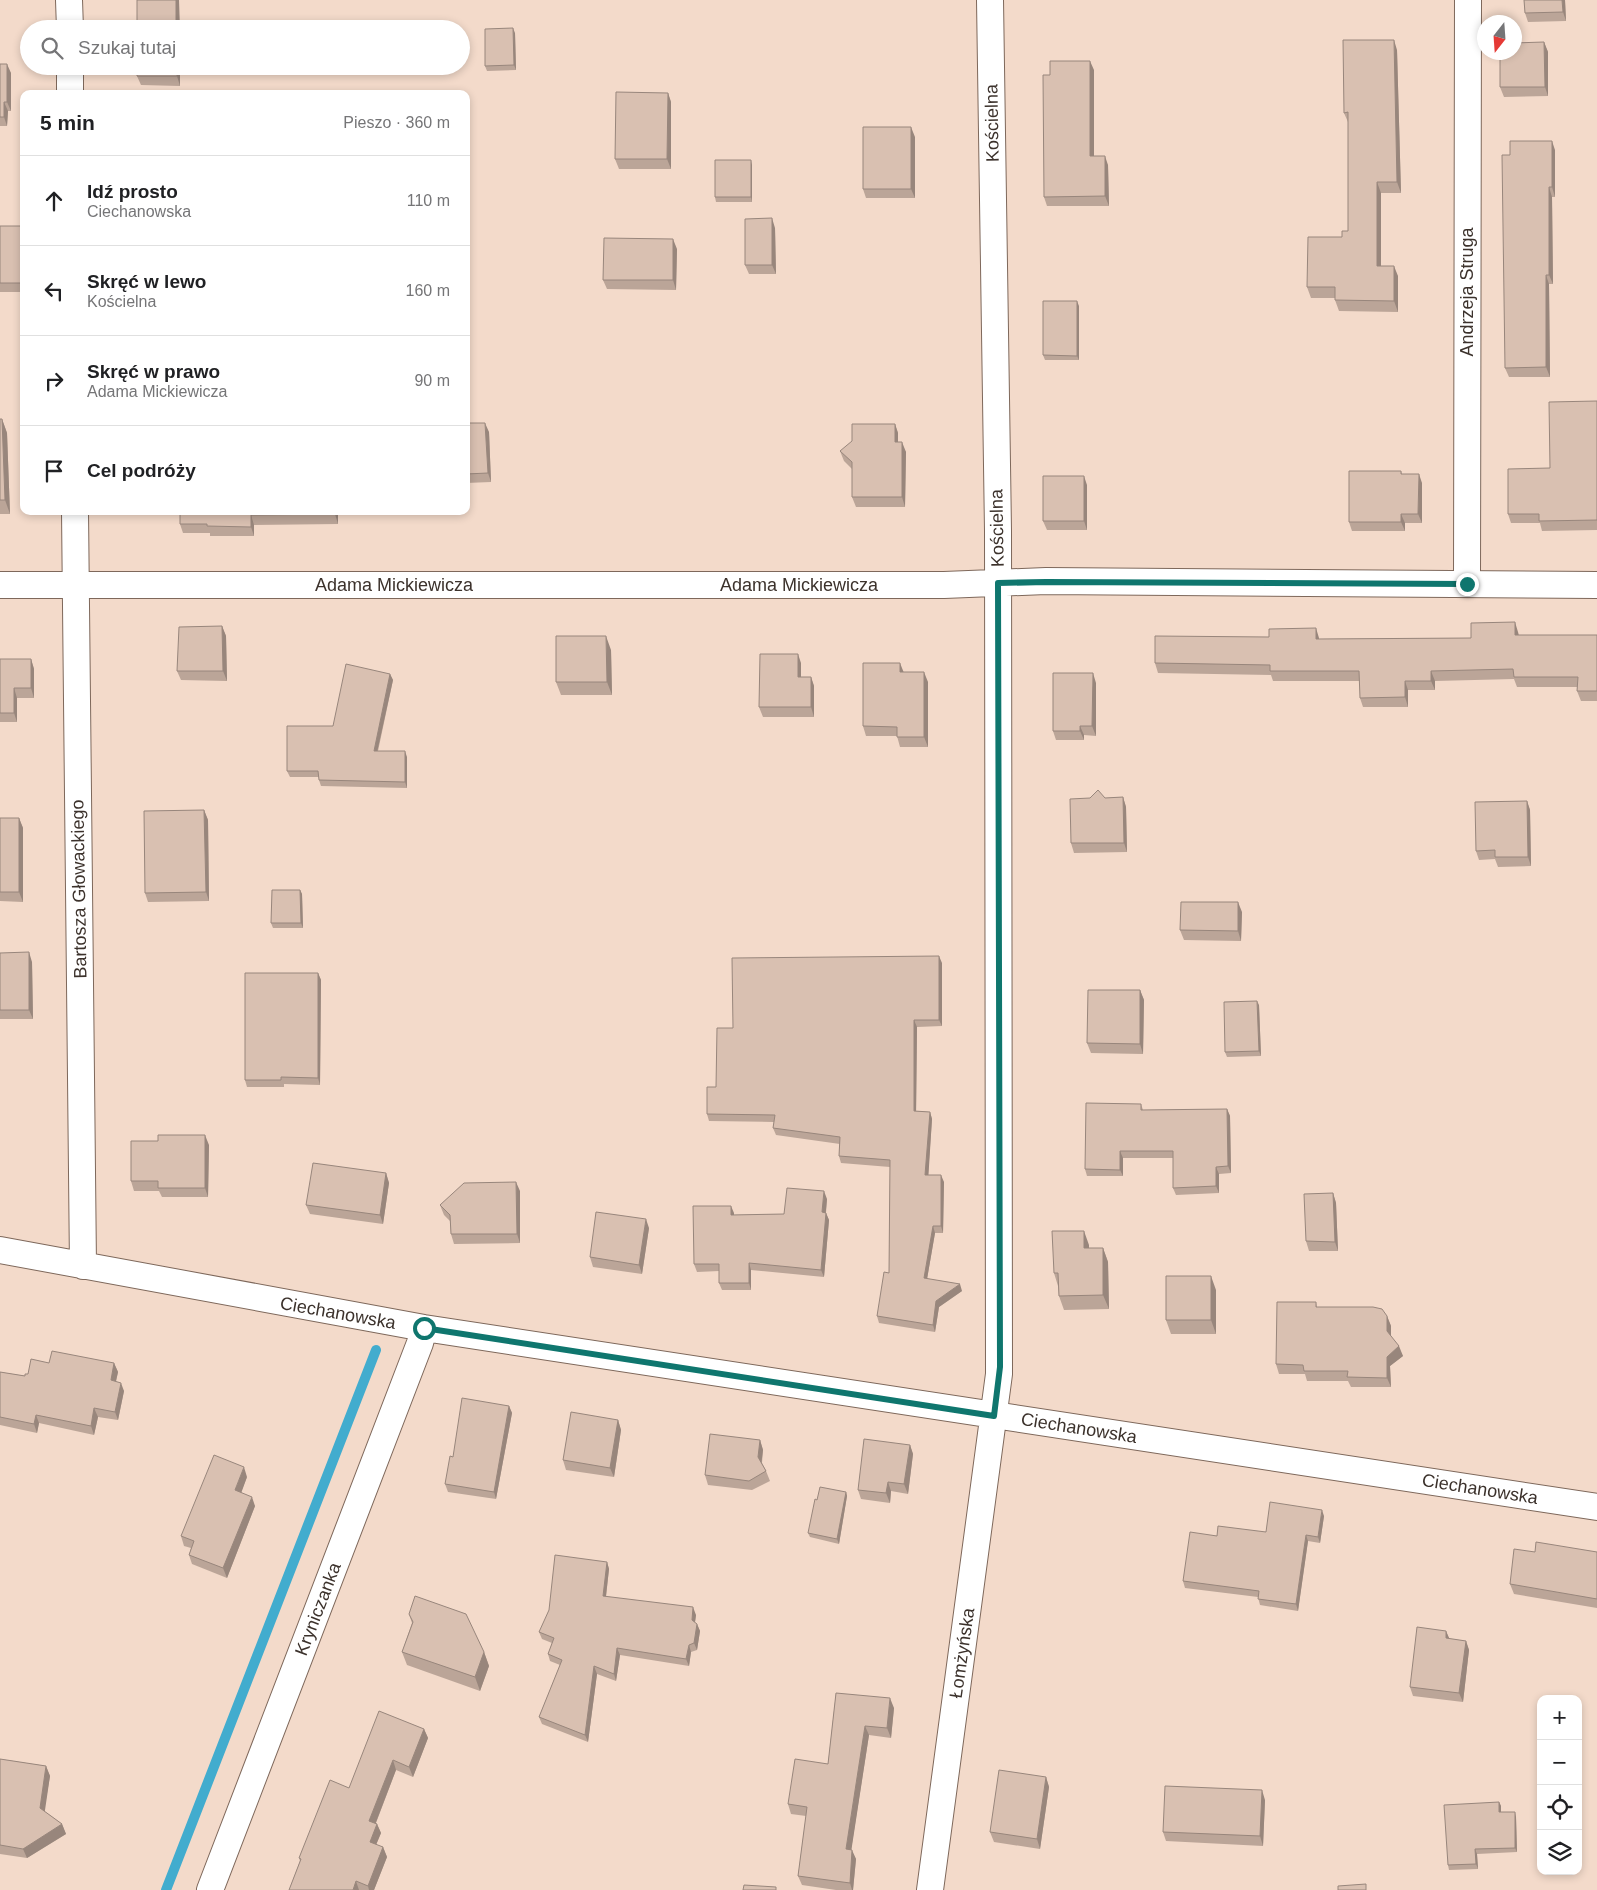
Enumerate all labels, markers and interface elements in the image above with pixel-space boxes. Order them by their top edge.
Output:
north arrow [1477,15,1522,60]
search box [20,20,470,75]
icon: search [38,34,66,62]
text: Szukaj tutaj [78,37,176,58]
street label: Kościelna [981,83,1003,162]
text: 5 min [40,111,95,134]
text: Pieszo · 360 m [343,114,450,131]
text: Idź prosto [87,181,178,202]
icon: ahead [40,187,68,215]
text: 110 m [407,192,450,209]
text: Ciechanowska [87,203,191,220]
street label: Andrzeja Struga [1457,226,1477,357]
text: Skręć w lewo [87,271,206,292]
icon: left [40,277,68,305]
text: 160 m [406,282,450,299]
text: Kościelna [87,293,156,310]
text: Skręć w prawo [87,361,220,382]
icon: right [40,367,68,395]
text: 90 m [414,372,450,389]
text: Adama Mickiewicza [87,383,227,400]
icon: arrive [40,457,68,485]
text: Cel podróży [87,460,196,481]
street label: Kościelna [986,488,1008,567]
route end [1456,573,1479,596]
street label: Adama Mickiewicza [315,575,474,595]
street label: Adama Mickiewicza [720,575,879,595]
street label: Bartosza Głowackiego [67,799,91,979]
street label: Ciechanowska [279,1293,398,1333]
route start [413,1317,436,1340]
street label: Ciechanowska [1020,1409,1139,1447]
street label: Ciechanowska [1421,1470,1540,1508]
street label: Kryniczanka [291,1559,345,1658]
street label: Łomżyńska [946,1606,978,1699]
map controls [1537,1695,1582,1875]
button: + [1537,1695,1582,1740]
button: − [1537,1740,1582,1785]
button: locate [1537,1785,1582,1830]
button: layers [1537,1830,1582,1875]

